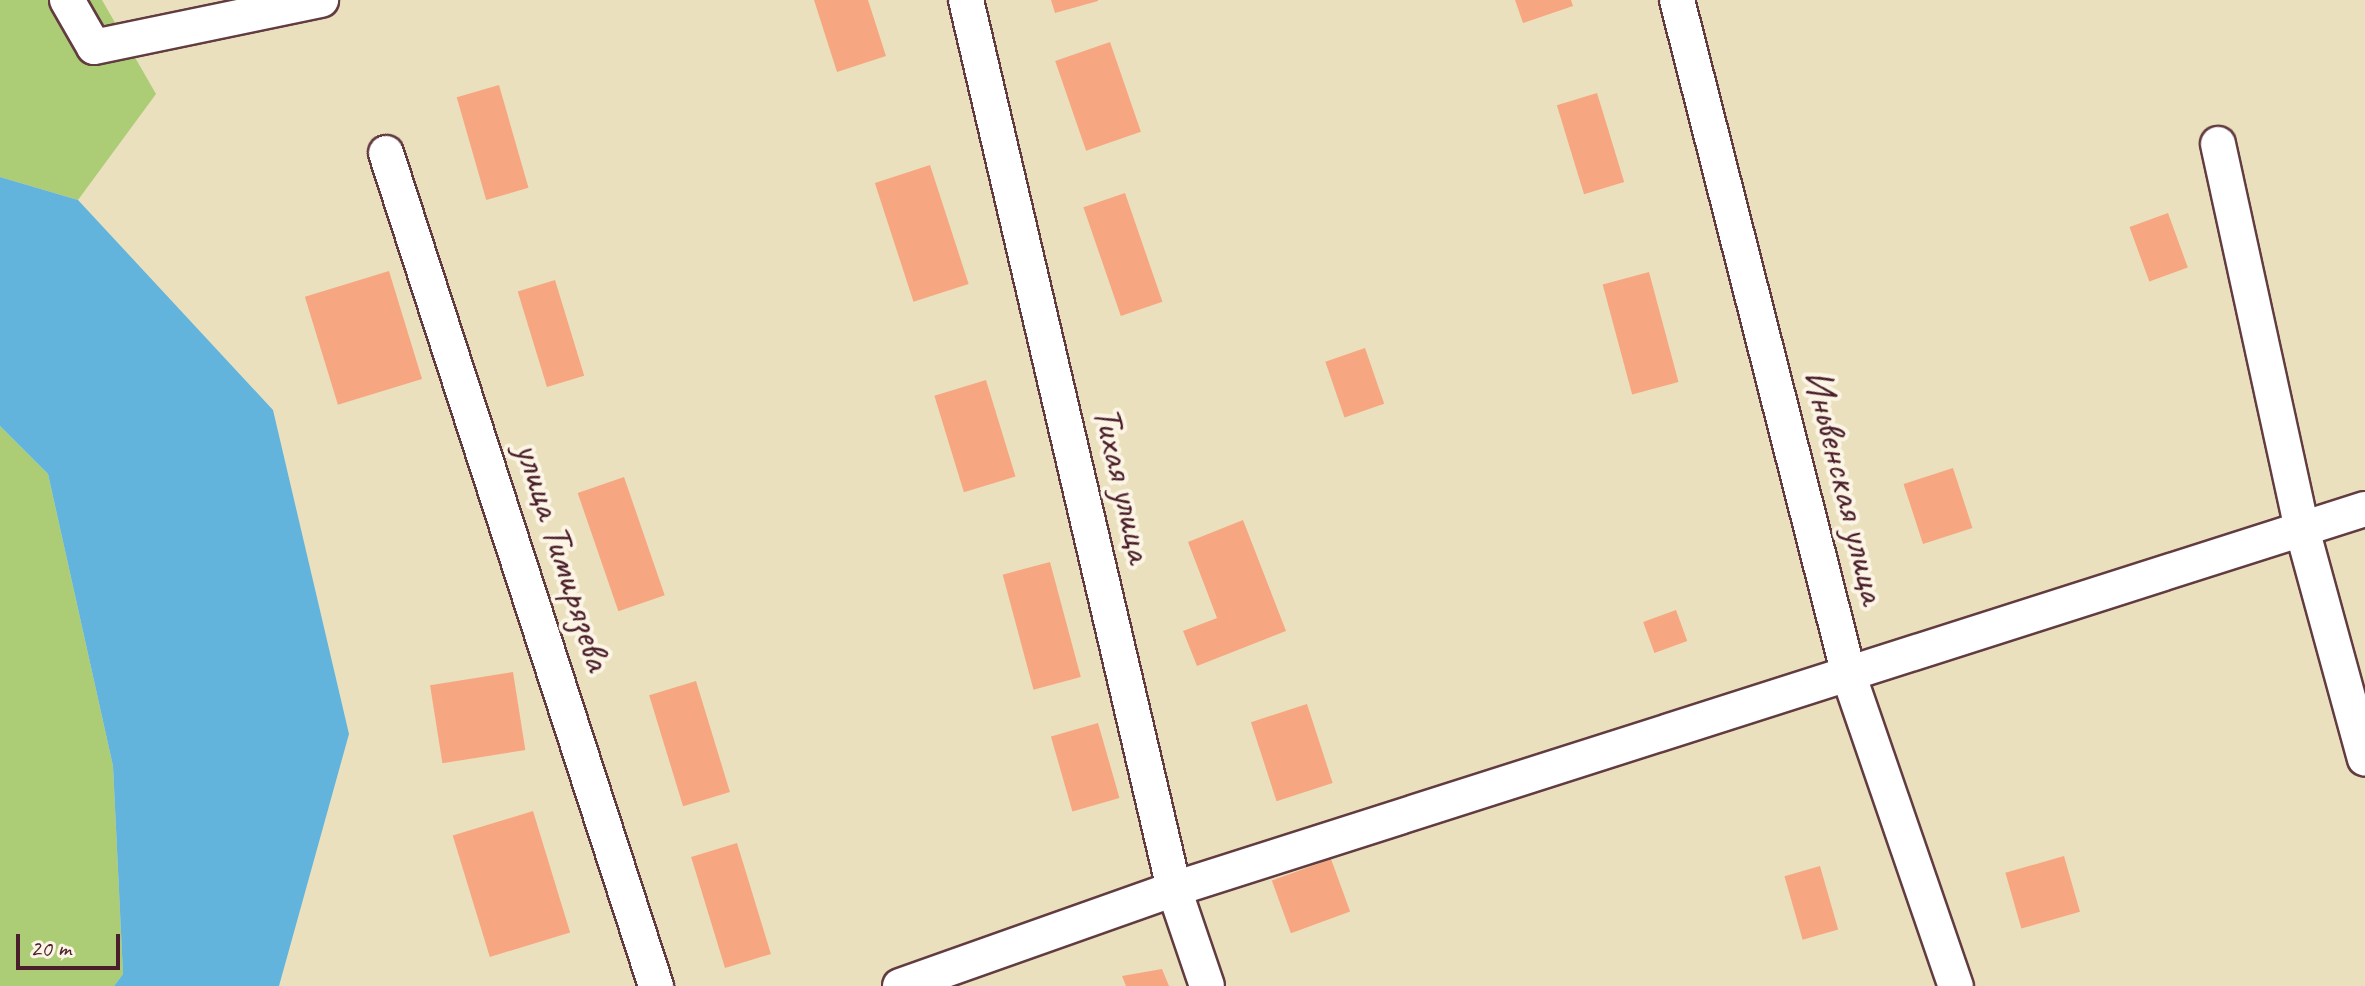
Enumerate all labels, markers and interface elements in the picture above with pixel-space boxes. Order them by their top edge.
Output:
street label: Иньвенская улица [1794,364,1898,608]
street label: Тихая улица [1083,401,1165,567]
street label: улица Тимирязева [505,437,623,675]
scale bar [20,918,124,968]
text: 20 m [30,933,71,963]

